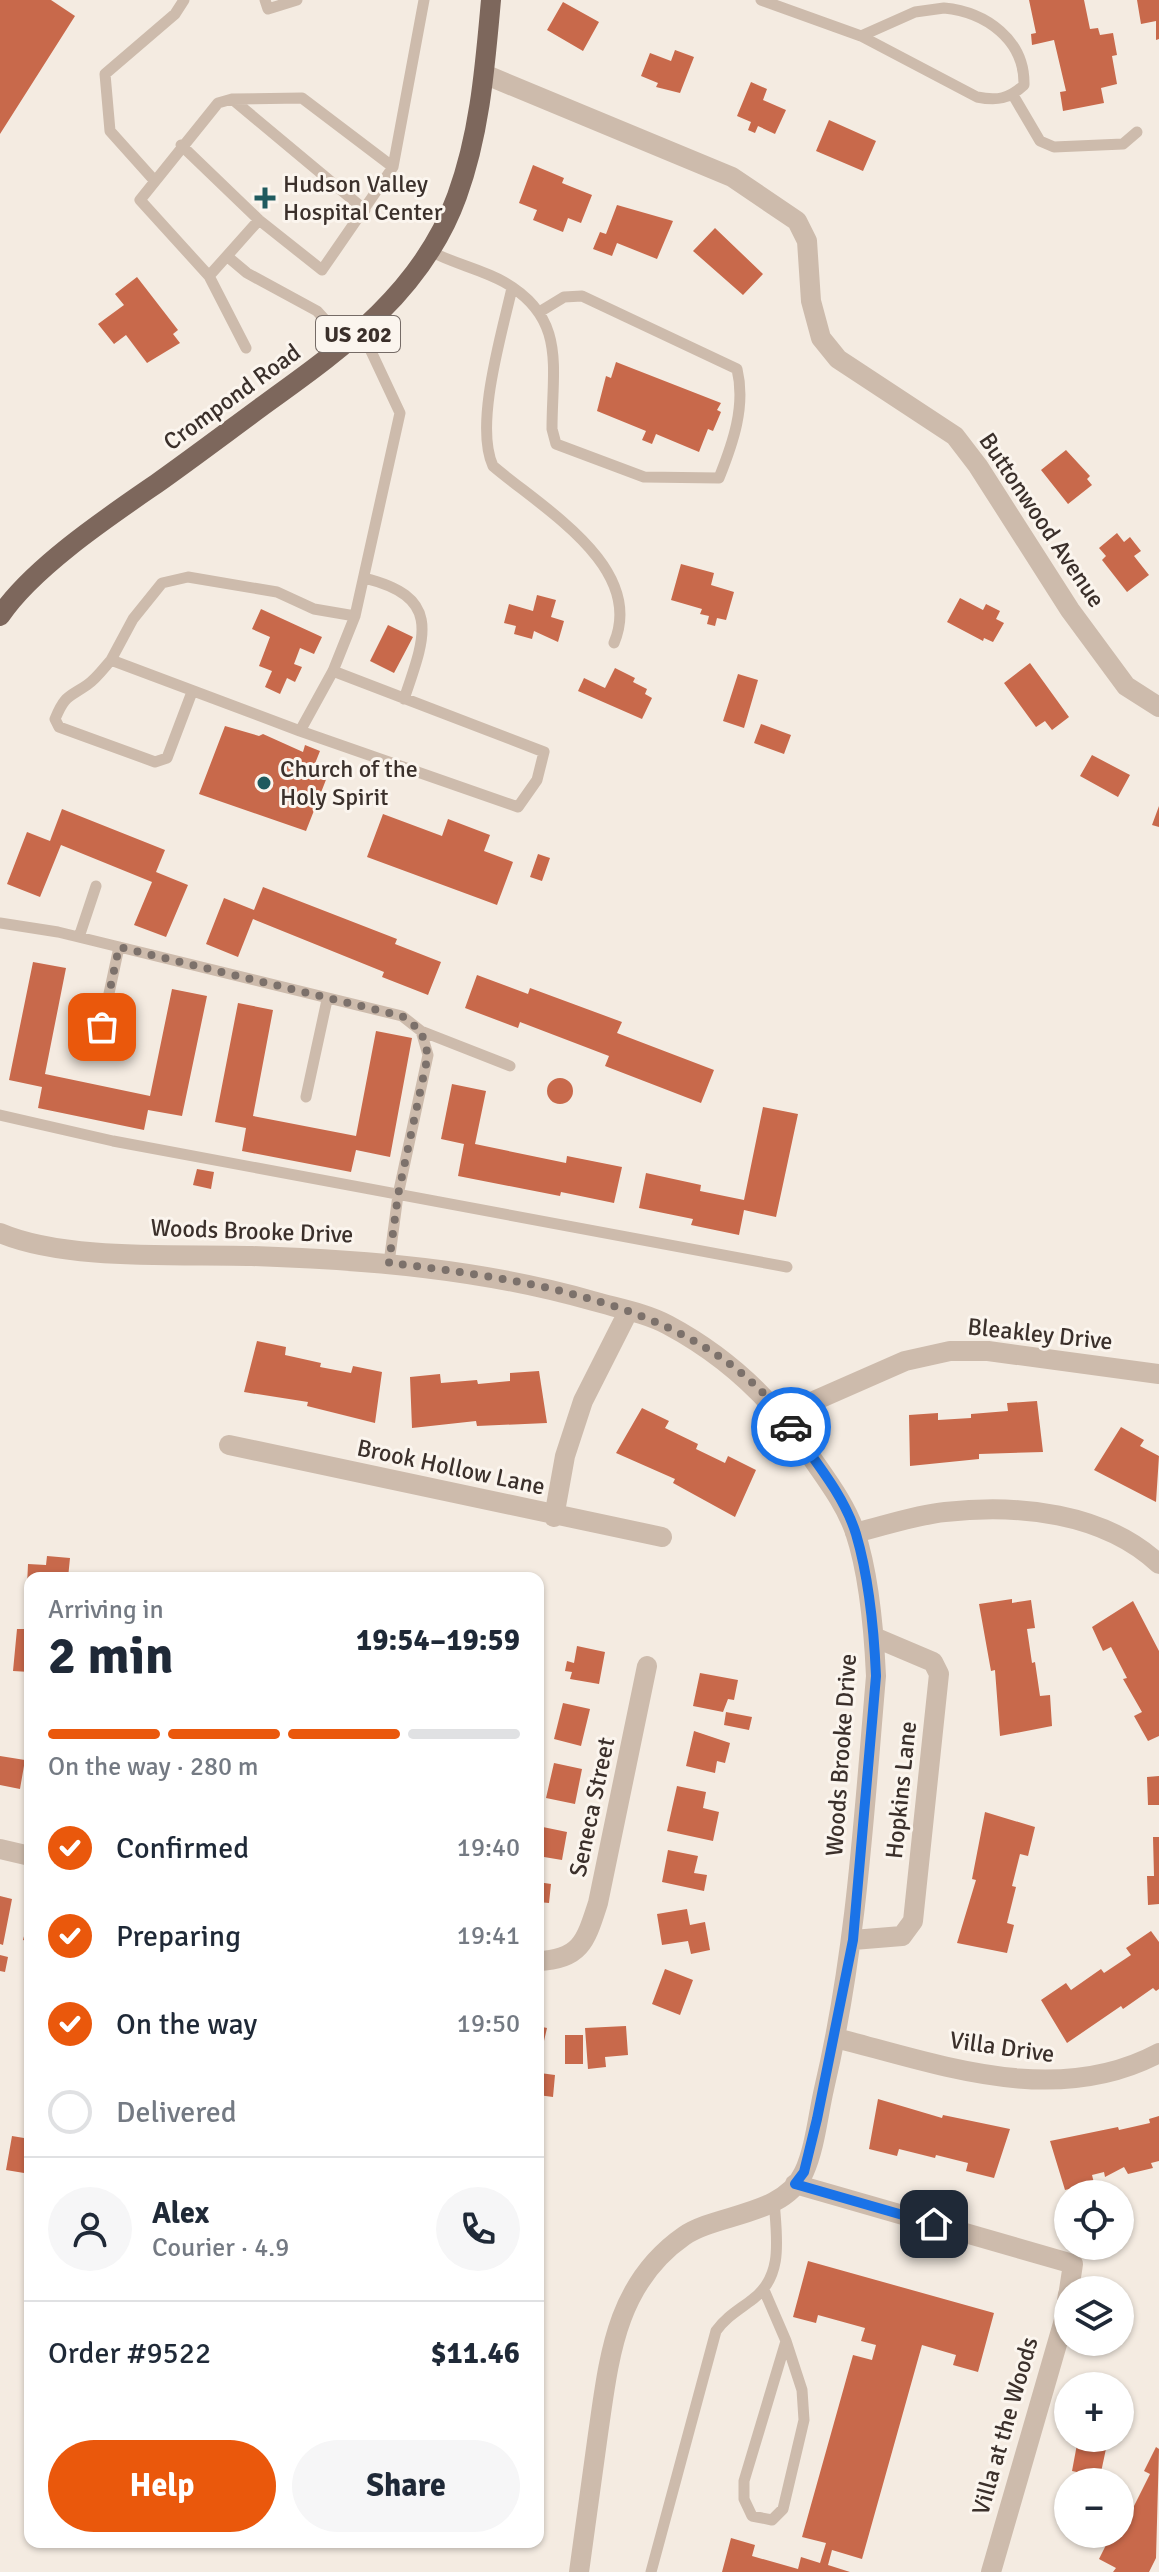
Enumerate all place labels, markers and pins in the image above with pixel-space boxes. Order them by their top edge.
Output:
place label: Hudson Valley Hospital Center [283,169,443,227]
marker: Hudson Valley Hospital Center [254,187,276,209]
place label: Church of the Holy Spirit [280,754,418,812]
marker: Church of the Holy Spirit [255,774,273,792]
pin [68,993,136,1061]
pin [900,2190,968,2258]

